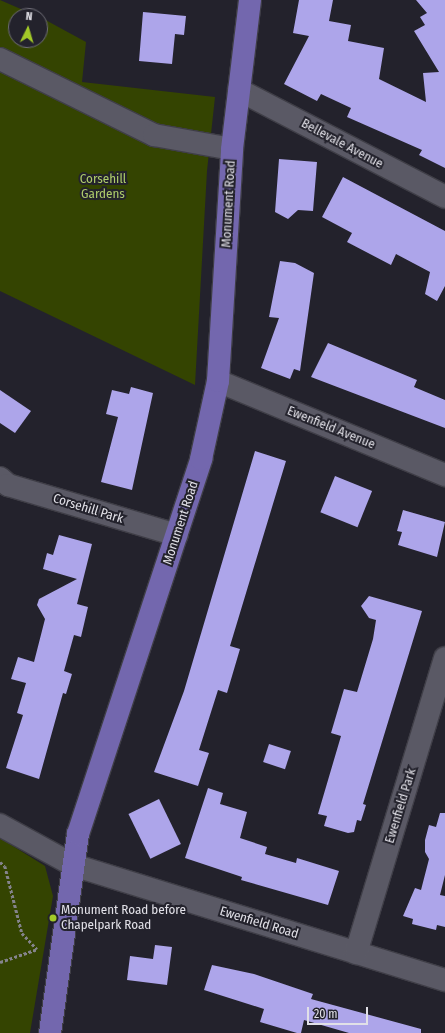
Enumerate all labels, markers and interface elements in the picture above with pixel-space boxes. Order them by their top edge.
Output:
north arrow [8,8,48,48]
text: N [25,10,33,23]
street label: Bellevale Avenue [298,116,386,172]
street label: Monument Road [219,160,239,248]
park label: Corsehill Gardens [80,172,126,203]
street label: Ewenfield Avenue [285,403,377,453]
street label: Monument Road [160,479,202,567]
street label: Corsehill Park [51,491,125,527]
street label: Ewenfield Park [382,767,420,845]
place label: Monument Road before Chapelpark Road [61,903,186,934]
street label: Ewenfield Road [218,904,300,942]
marker: Monument Road before Chapelpark Road [48,913,58,923]
scale bar [309,999,370,1025]
text: 20 m [314,1007,338,1021]

